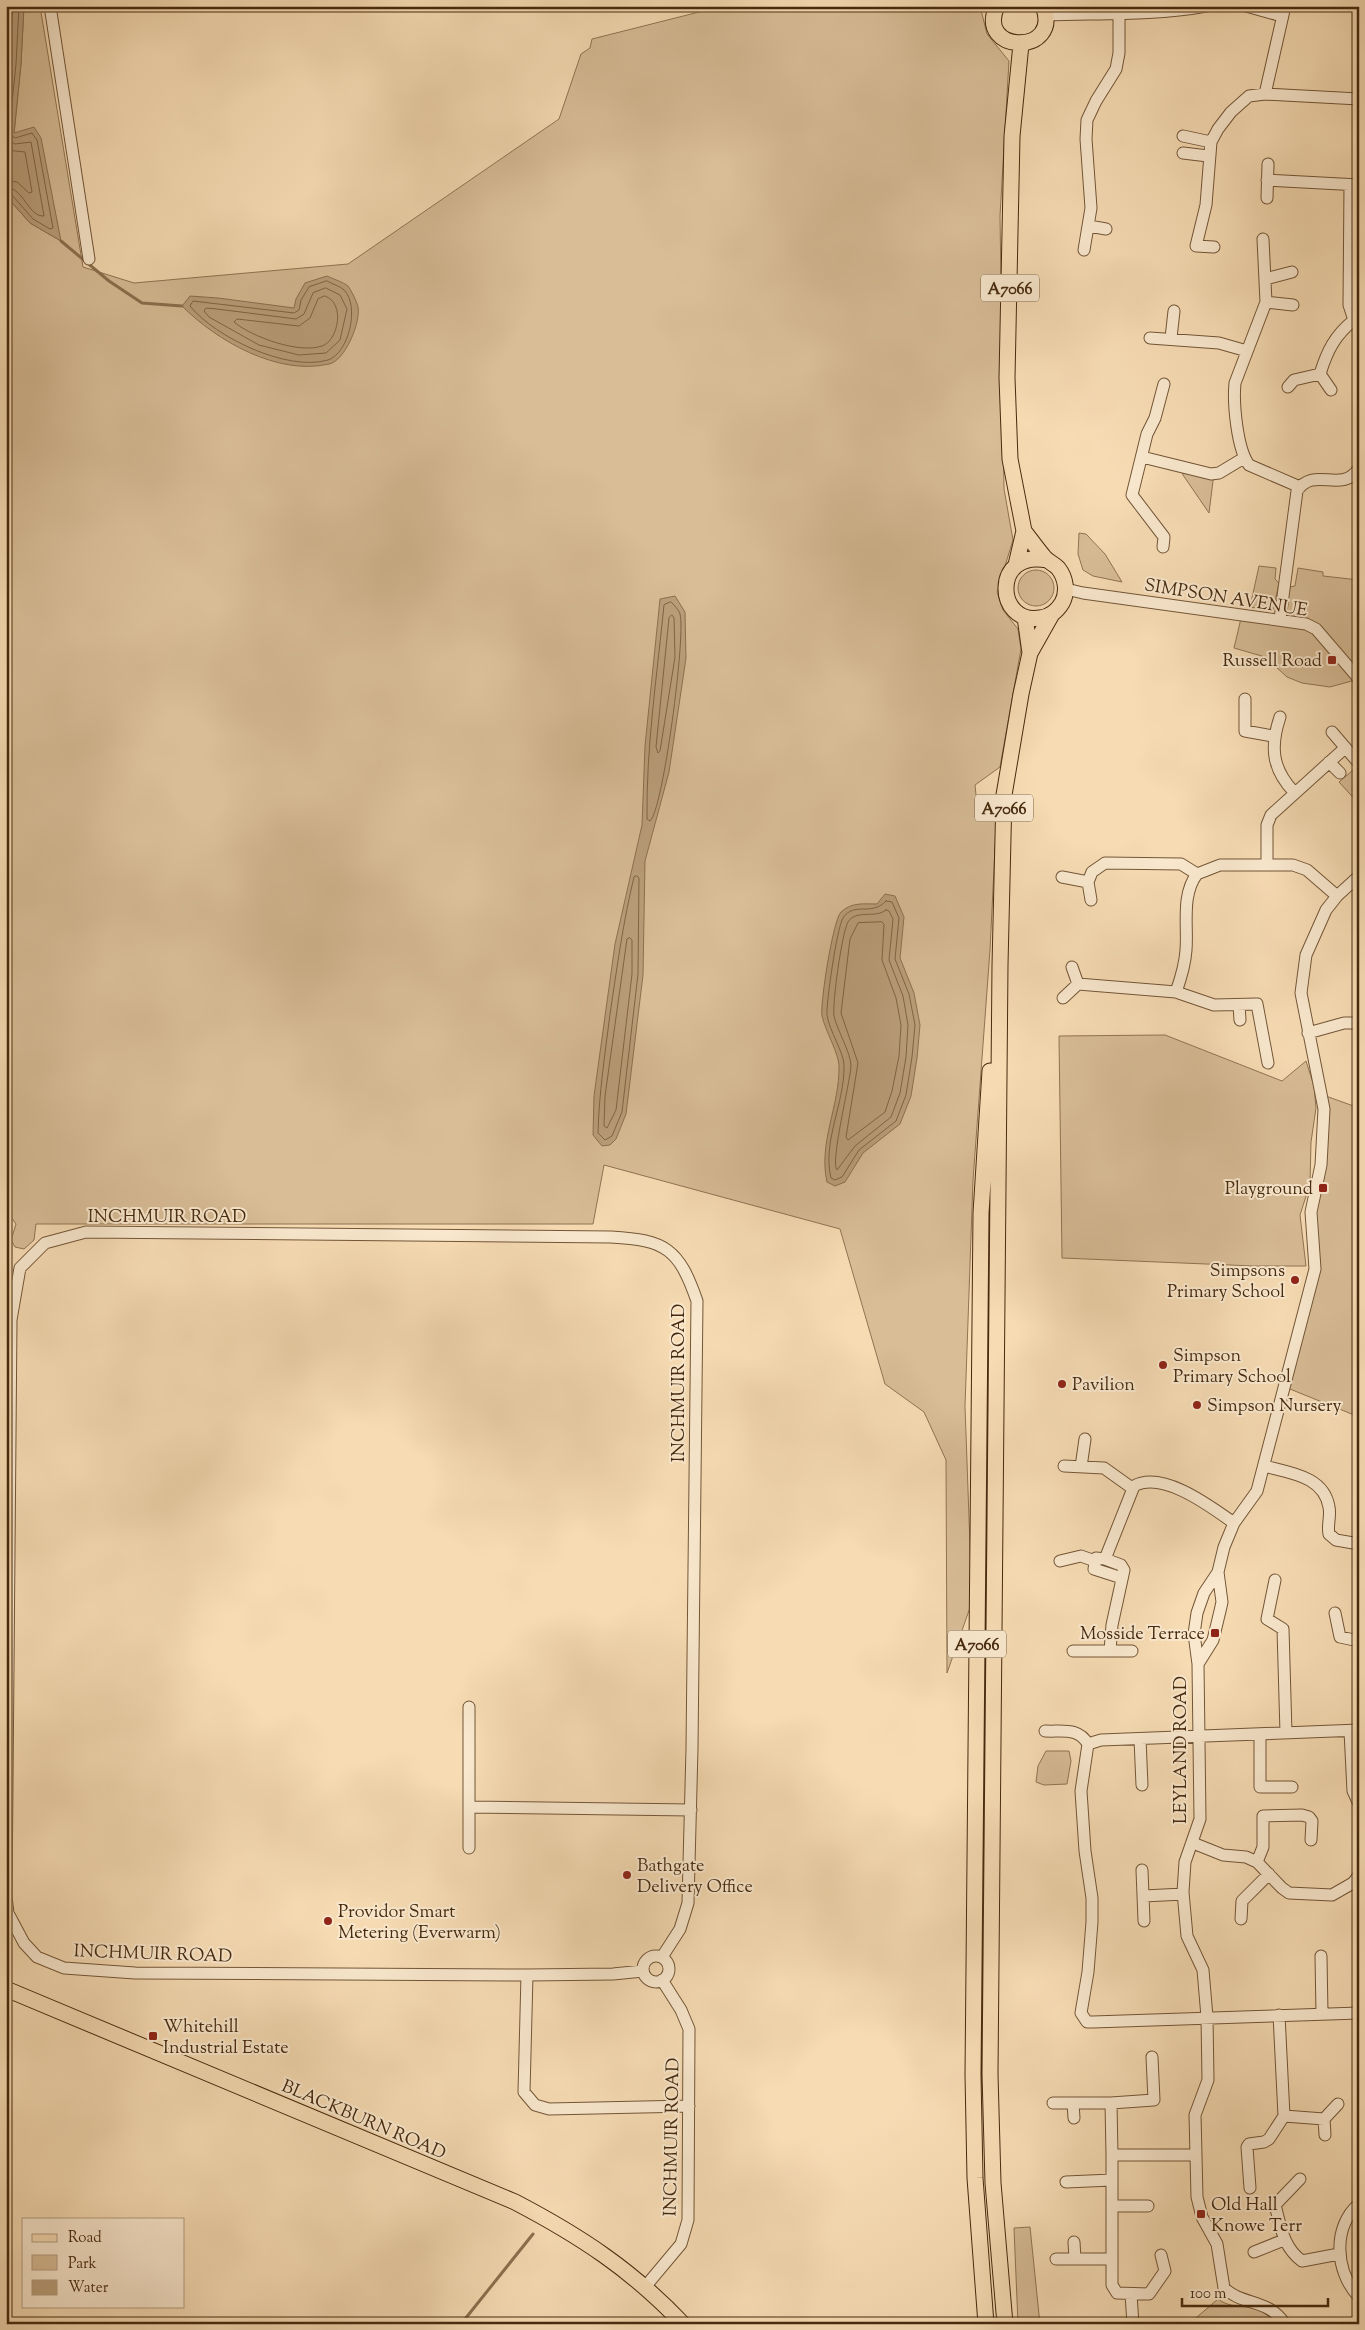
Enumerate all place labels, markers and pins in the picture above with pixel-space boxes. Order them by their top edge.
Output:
place label: Russell Road [1222,649,1322,675]
marker: Russell Road [1326,654,1338,666]
place label: Playground [1225,1177,1313,1203]
marker: Playground [1317,1182,1329,1194]
place label: Simpsons Primary School [1167,1259,1285,1306]
marker: Simpsons Primary School [1289,1274,1301,1286]
place label: Simpson Primary School [1173,1344,1291,1391]
marker: Simpson Primary School [1157,1359,1169,1371]
place label: Pavilion [1072,1373,1135,1399]
marker: Pavilion [1056,1378,1068,1390]
place label: Simpson Nursery [1207,1394,1342,1420]
marker: Simpson Nursery [1191,1399,1203,1411]
place label: Mosside Terrace [1080,1622,1205,1648]
marker: Mosside Terrace [1209,1627,1221,1639]
place label: Bathgate Delivery Office [637,1854,753,1901]
marker: Bathgate Delivery Office [621,1869,633,1881]
place label: Providor Smart Metering (Everwarm) [338,1900,501,1947]
marker: Providor Smart Metering (Everwarm) [322,1915,334,1927]
place label: Whitehill Industrial Estate [163,2015,289,2062]
marker: Whitehill Industrial Estate [147,2030,159,2042]
place label: Old Hall Knowe Terr [1211,2193,1302,2240]
marker: Old Hall Knowe Terr [1195,2208,1207,2220]

